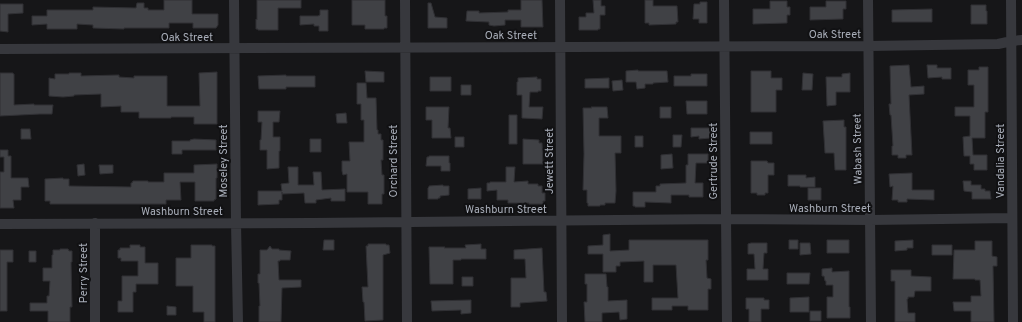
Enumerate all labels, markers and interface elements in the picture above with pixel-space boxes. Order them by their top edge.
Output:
street label: Oak Street [809,28,861,42]
street label: Oak Street [485,29,537,43]
street label: Oak Street [161,31,213,45]
street label: Wabash Street [850,113,866,185]
street label: Gertrude Street [707,122,721,200]
street label: Moseley Street [217,124,231,198]
street label: Vandalia Street [994,124,1008,199]
street label: Orchard Street [387,125,401,197]
street label: Jewett Street [543,128,557,194]
street label: Washburn Street [789,202,871,216]
street label: Washburn Street [465,203,547,217]
street label: Washburn Street [141,205,223,219]
street label: Perry Street [77,243,91,303]

